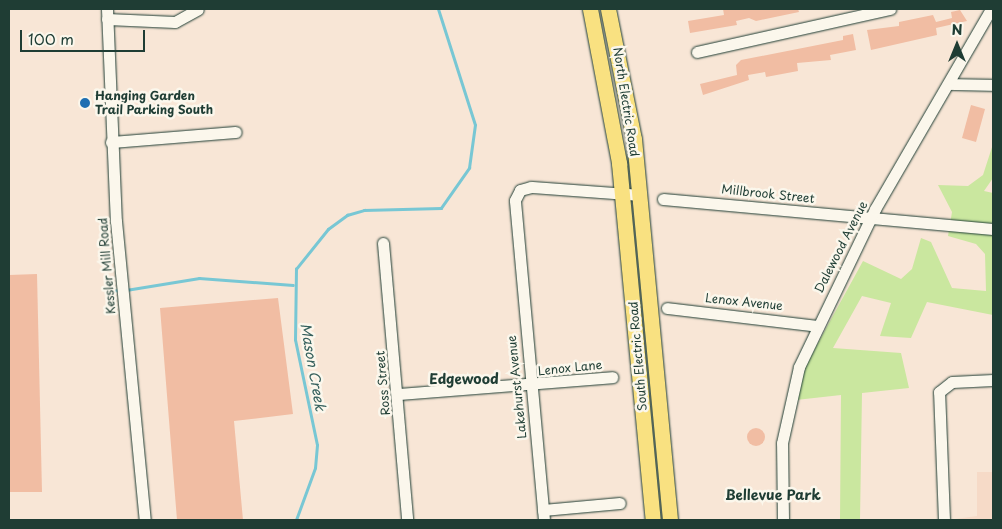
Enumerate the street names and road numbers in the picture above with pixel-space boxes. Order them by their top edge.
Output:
street label: North Electric Road [610,45,642,159]
street label: Millbrook Street [721,182,815,206]
street label: Dalewood Avenue [812,198,870,296]
street label: Kessler Mill Road [96,217,118,315]
street label: Lenox Avenue [704,291,784,313]
street label: South Electric Road [626,299,650,413]
street label: Lakehurst Avenue [504,335,530,439]
street label: Ross Street [373,350,393,416]
street label: Lenox Lane [537,357,603,379]

